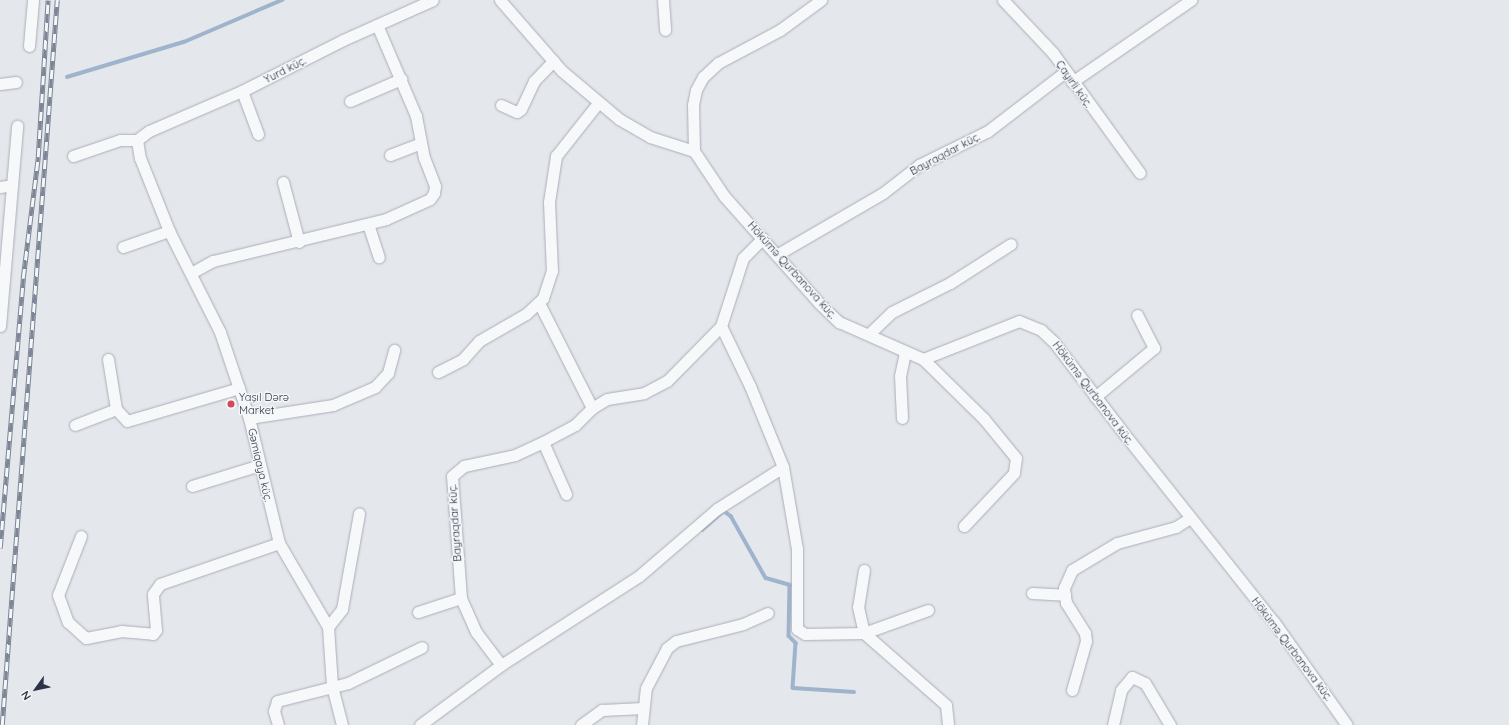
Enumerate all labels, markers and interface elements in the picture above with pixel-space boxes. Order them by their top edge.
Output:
street label: Yurd küç. [262,54,308,86]
street label: Çayırli küç. [1053,58,1095,110]
street label: Bayraqdar küç. [908,130,982,178]
street label: Hökümə Qurbanova küç. [745,219,839,321]
street label: Hökümə Qurbanova küç. [1050,339,1136,447]
place label: Yaşıl Dərə Market [239,391,289,417]
marker: Yaşıl Dərə Market [226,399,236,409]
street label: Gəmiqaya küç. [245,427,275,503]
street label: Bayraqdar küç. [446,484,464,562]
street label: Hökümə Qurbanova küç. [1249,595,1335,703]
north arrow [16,669,56,709]
text: N [18,688,34,703]

